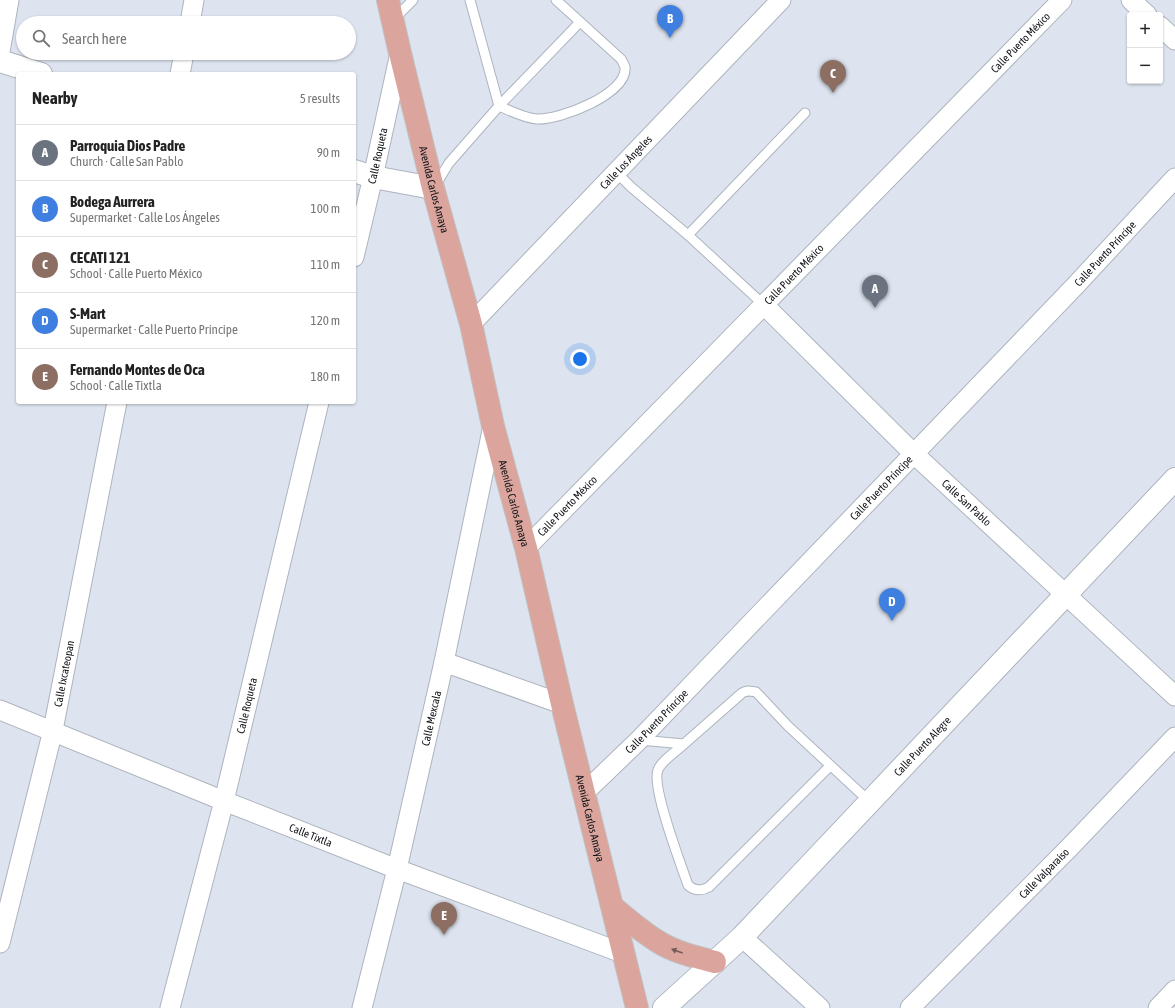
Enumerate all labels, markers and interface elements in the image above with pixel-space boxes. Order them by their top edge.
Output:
pin: B [657,5,683,38]
street label: Calle Puerto México [988,10,1052,75]
map controls [1127,12,1163,84]
button: + [1127,12,1163,48]
search box [16,16,356,60]
icon: search [30,27,52,49]
text: Search here [62,30,127,47]
button: − [1127,48,1163,84]
pin: C [820,60,846,93]
text: Nearby [32,88,78,108]
text: 5 results [300,91,340,106]
street label: Calle Roqueta [366,127,390,185]
street label: Calle Los Ángeles [598,133,654,191]
text: Parroquia Dios Padre [70,137,185,154]
text: A [42,145,48,160]
text: 90 m [317,145,340,160]
street label: Avenida Carlos Amaya [417,145,451,234]
text: Church · Calle San Pablo [70,154,183,169]
text: Bodega Aurrera [70,193,155,210]
text: B [42,201,48,216]
text: 100 m [311,201,340,216]
text: Supermarket · Calle Los Ángeles [70,210,220,225]
street label: Calle Puerto Príncipe [1072,219,1138,289]
street label: Calle Puerto México [762,242,826,307]
text: CECATI 121 [70,249,130,266]
text: C [42,257,48,272]
text: 110 m [311,257,340,272]
text: School · Calle Puerto México [70,266,202,281]
pin: A [862,275,888,308]
text: S-Mart [70,305,106,322]
text: D [41,313,49,328]
text: 120 m [311,313,340,328]
text: Supermarket · Calle Puerto Príncipe [70,322,238,337]
your location [570,349,590,369]
text: Fernando Montes de Oca [70,361,205,378]
text: E [42,369,48,384]
text: 180 m [311,369,340,384]
text: School · Calle Tixtla [70,378,162,393]
street label: Calle Puerto Príncipe [848,453,915,522]
street label: Avenida Carlos Amaya [496,459,531,548]
street label: Calle Puerto México [535,473,599,538]
street label: Calle San Pablo [940,477,993,528]
pin: D [879,588,905,621]
street label: Calle Ixcateopan [52,639,76,708]
street label: Calle Roqueta [234,677,259,735]
street label: Calle Puerto Príncipe [623,687,690,756]
street label: Calle Mexcala [419,689,443,747]
street label: Calle Puerto Alegre [892,714,953,778]
street label: Avenida Carlos Amaya [574,773,607,863]
street label: Calle Tixtla [288,821,334,849]
street label: Calle Valparaíso [1017,846,1071,901]
pin: E [431,902,457,935]
one-way arrow [671,947,683,953]

